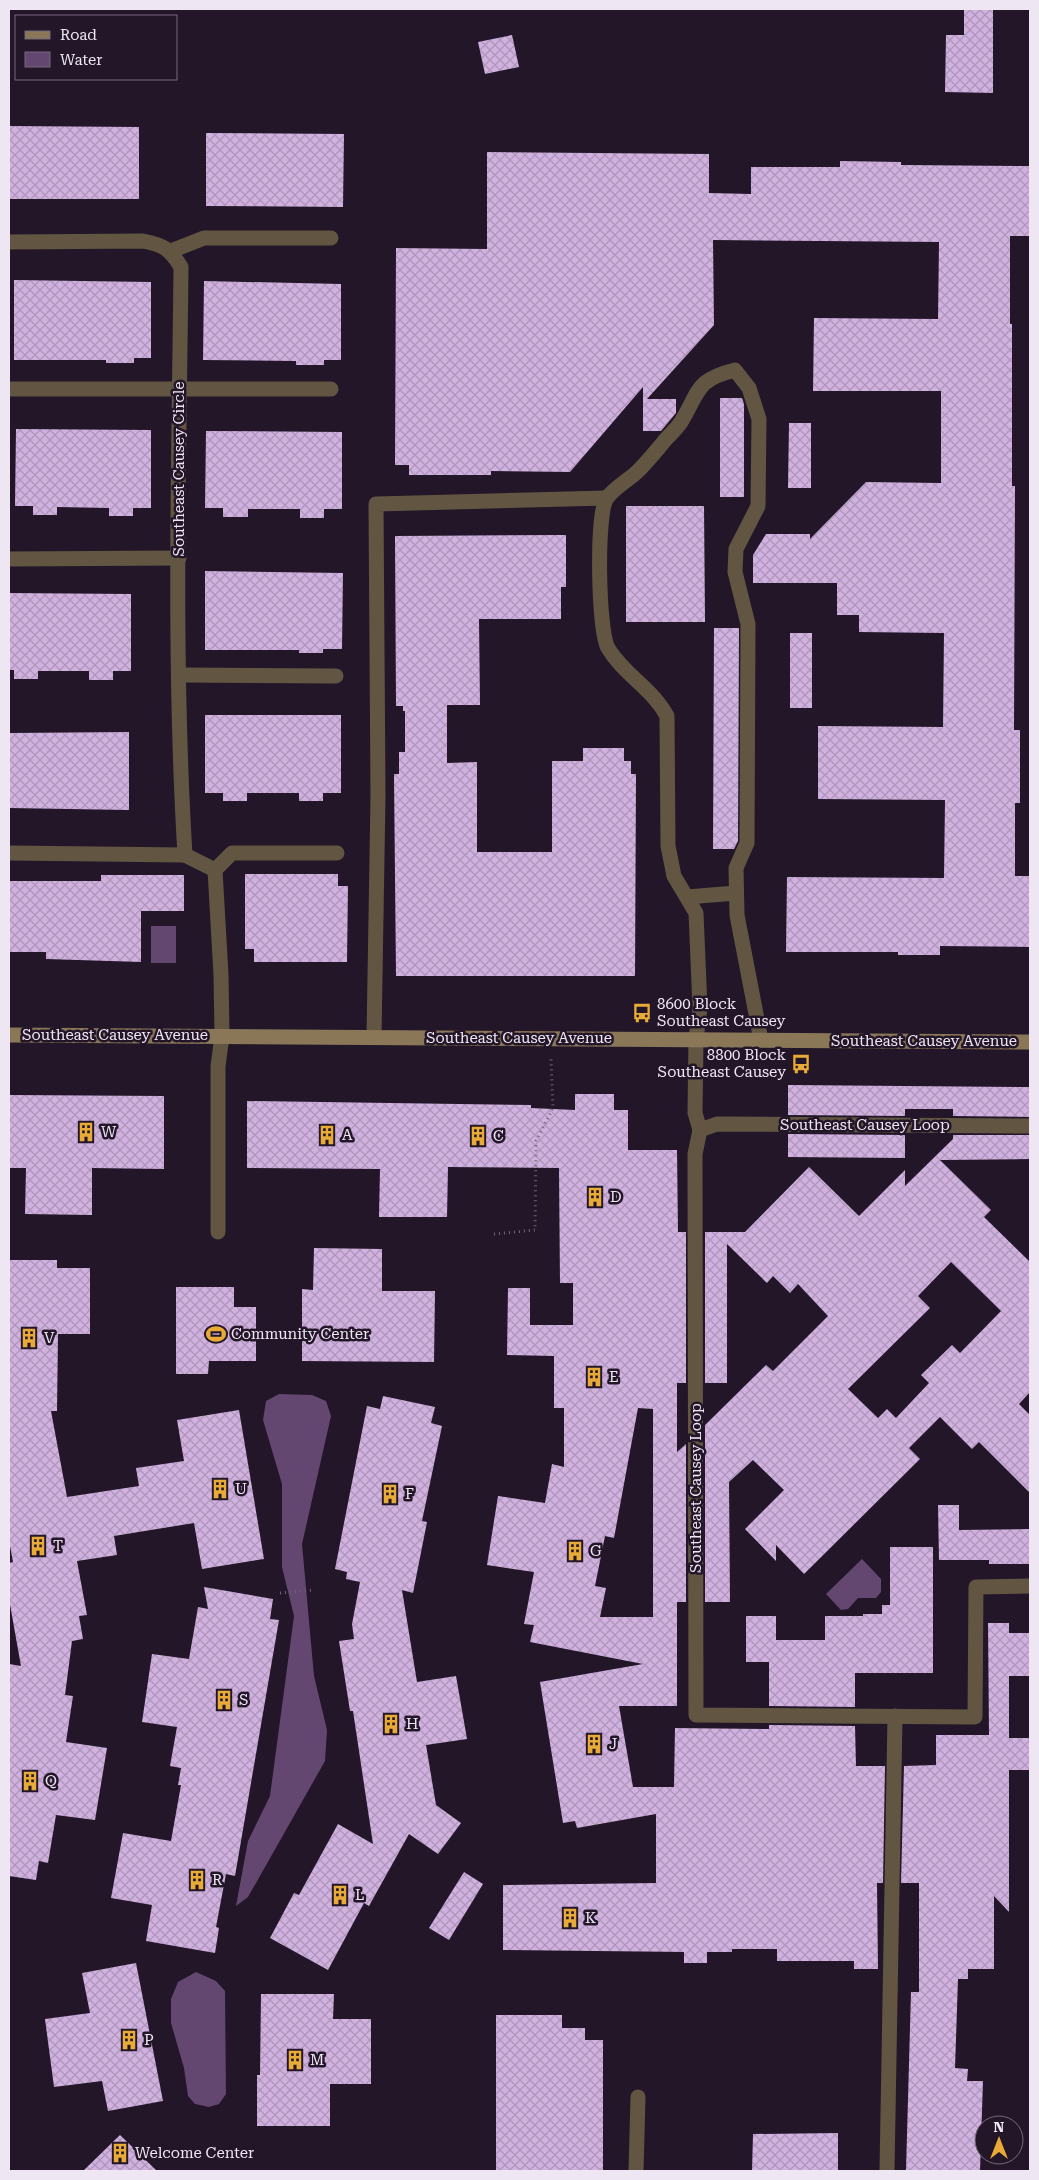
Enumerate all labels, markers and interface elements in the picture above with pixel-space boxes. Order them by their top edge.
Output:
legend [15,15,178,80]
text: Road [60,26,97,44]
text: Water [60,51,102,69]
street label: Southeast Causey Circle [170,381,188,557]
place label: 8600 Block Southeast Causey [657,995,786,1030]
bus stop icon: 8600 Block Southeast Causey [631,1002,653,1024]
street label: Southeast Causey Avenue [22,1026,208,1044]
street label: Southeast Causey Avenue [426,1029,612,1047]
street label: Southeast Causey Avenue [831,1032,1017,1050]
place label: 8800 Block Southeast Causey [658,1046,786,1081]
bus stop icon: 8800 Block Southeast Causey [790,1053,812,1075]
street label: Southeast Causey Loop [780,1116,950,1134]
building icon: W [75,1121,97,1143]
place label: W [101,1123,117,1141]
building icon: A [316,1124,338,1146]
building icon: C [467,1125,489,1147]
place label: A [342,1126,353,1144]
place label: C [493,1127,504,1145]
building icon: D [584,1186,606,1208]
place label: D [610,1188,622,1206]
sports icon: Community Center [205,1323,227,1345]
place label: Community Center [231,1325,369,1343]
building icon: V [18,1327,40,1349]
place label: V [44,1329,55,1347]
building icon: E [583,1366,605,1388]
place label: E [609,1368,619,1386]
street label: Southeast Causey Loop [687,1403,705,1573]
building icon: U [209,1478,231,1500]
place label: U [235,1480,247,1498]
building icon: F [379,1483,401,1505]
place label: F [405,1485,414,1503]
building icon: T [27,1535,49,1557]
place label: T [53,1537,63,1555]
building icon: G [564,1540,586,1562]
place label: G [590,1542,602,1560]
building icon: S [213,1689,235,1711]
place label: S [239,1691,248,1709]
building icon: H [380,1713,402,1735]
place label: H [406,1715,419,1733]
building icon: J [583,1733,605,1755]
place label: J [609,1735,617,1753]
building icon: Q [19,1770,41,1792]
place label: Q [45,1772,57,1790]
building icon: R [186,1869,208,1891]
place label: R [212,1871,223,1889]
building icon: L [329,1884,351,1906]
place label: L [355,1886,364,1904]
building icon: K [559,1907,581,1929]
place label: K [585,1909,596,1927]
building icon: P [118,2029,140,2051]
place label: P [144,2031,154,2049]
building icon: M [284,2049,306,2071]
place label: M [310,2051,324,2069]
north arrow [974,2115,1024,2165]
text: N [994,2119,1005,2135]
building icon: Welcome Center [109,2142,131,2164]
place label: Welcome Center [135,2144,254,2162]

